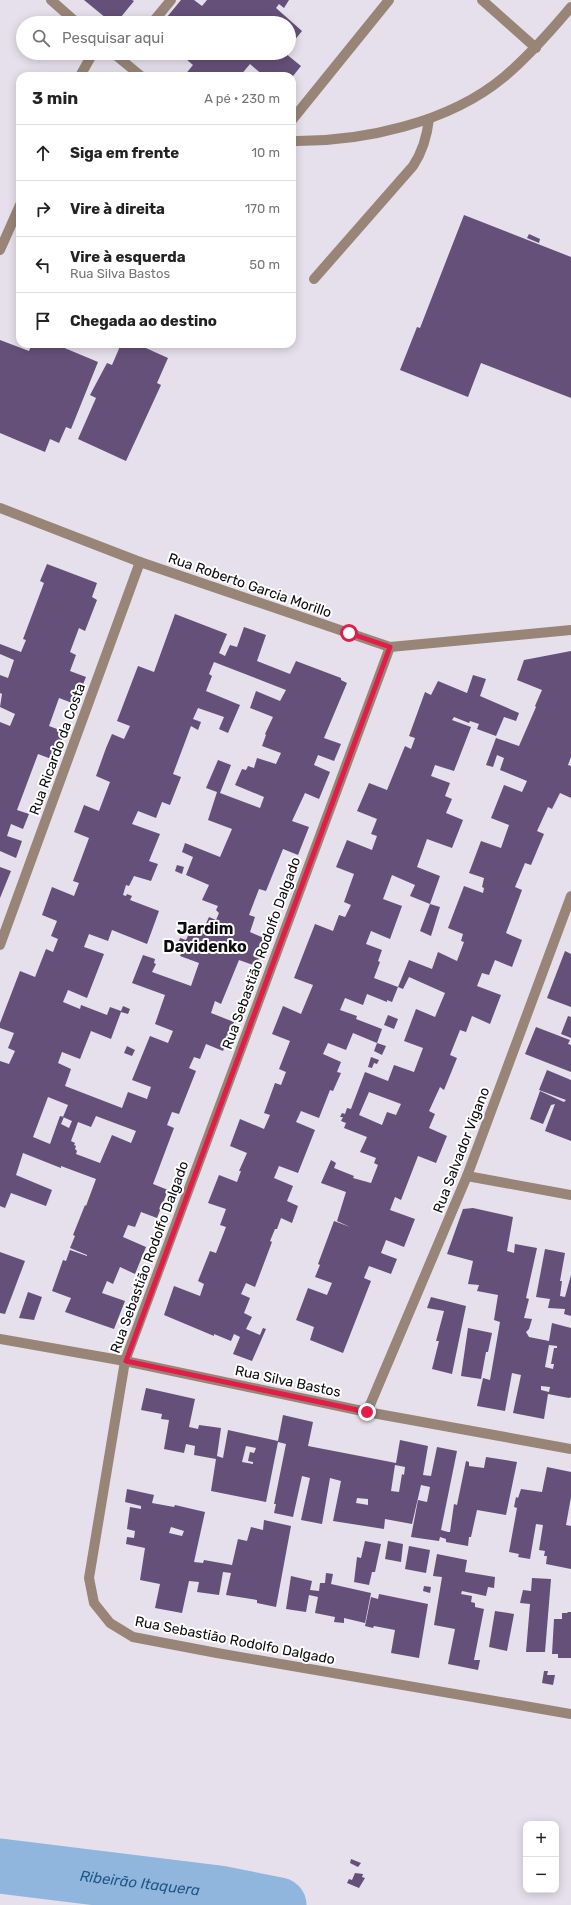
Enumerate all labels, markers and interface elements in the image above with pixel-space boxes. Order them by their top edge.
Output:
search box [16,16,296,60]
icon: search [30,27,52,49]
text: Pesquisar aqui [62,29,164,47]
text: 3 min [32,88,78,108]
text: A pé · 230 m [204,91,280,106]
icon: ahead [32,142,54,164]
text: Siga em frente [70,144,179,162]
text: 10 m [251,145,280,160]
icon: right [32,198,54,220]
text: Vire à direita [70,200,165,218]
text: 170 m [245,201,280,216]
text: Vire à esquerda [70,248,186,266]
icon: left [32,254,54,276]
text: 50 m [249,257,280,272]
text: Rua Silva Bastos [70,266,170,281]
icon: arrive [32,310,54,332]
text: Chegada ao destino [70,312,217,330]
street label: Rua Roberto Garcia Morillo [166,549,334,621]
route start [340,624,358,642]
street label: Rua Ricardo da Costa [26,681,89,817]
street label: Rua Sebastião Rodolfo Dalgado [219,855,304,1052]
district label: Jardim Davidenko [163,919,247,956]
street label: Rua Salvador Vigano [430,1085,493,1215]
street label: Rua Sebastião Rodolfo Dalgado [107,1159,192,1356]
street label: Rua Silva Bastos [233,1362,342,1401]
route end [358,1403,376,1421]
street label: Rua Sebastião Rodolfo Dalgado [133,1613,336,1668]
map controls [523,1821,559,1893]
button: + [523,1821,559,1857]
button: − [523,1857,559,1893]
water label: Ribeirão Itaquera [79,1867,201,1900]

